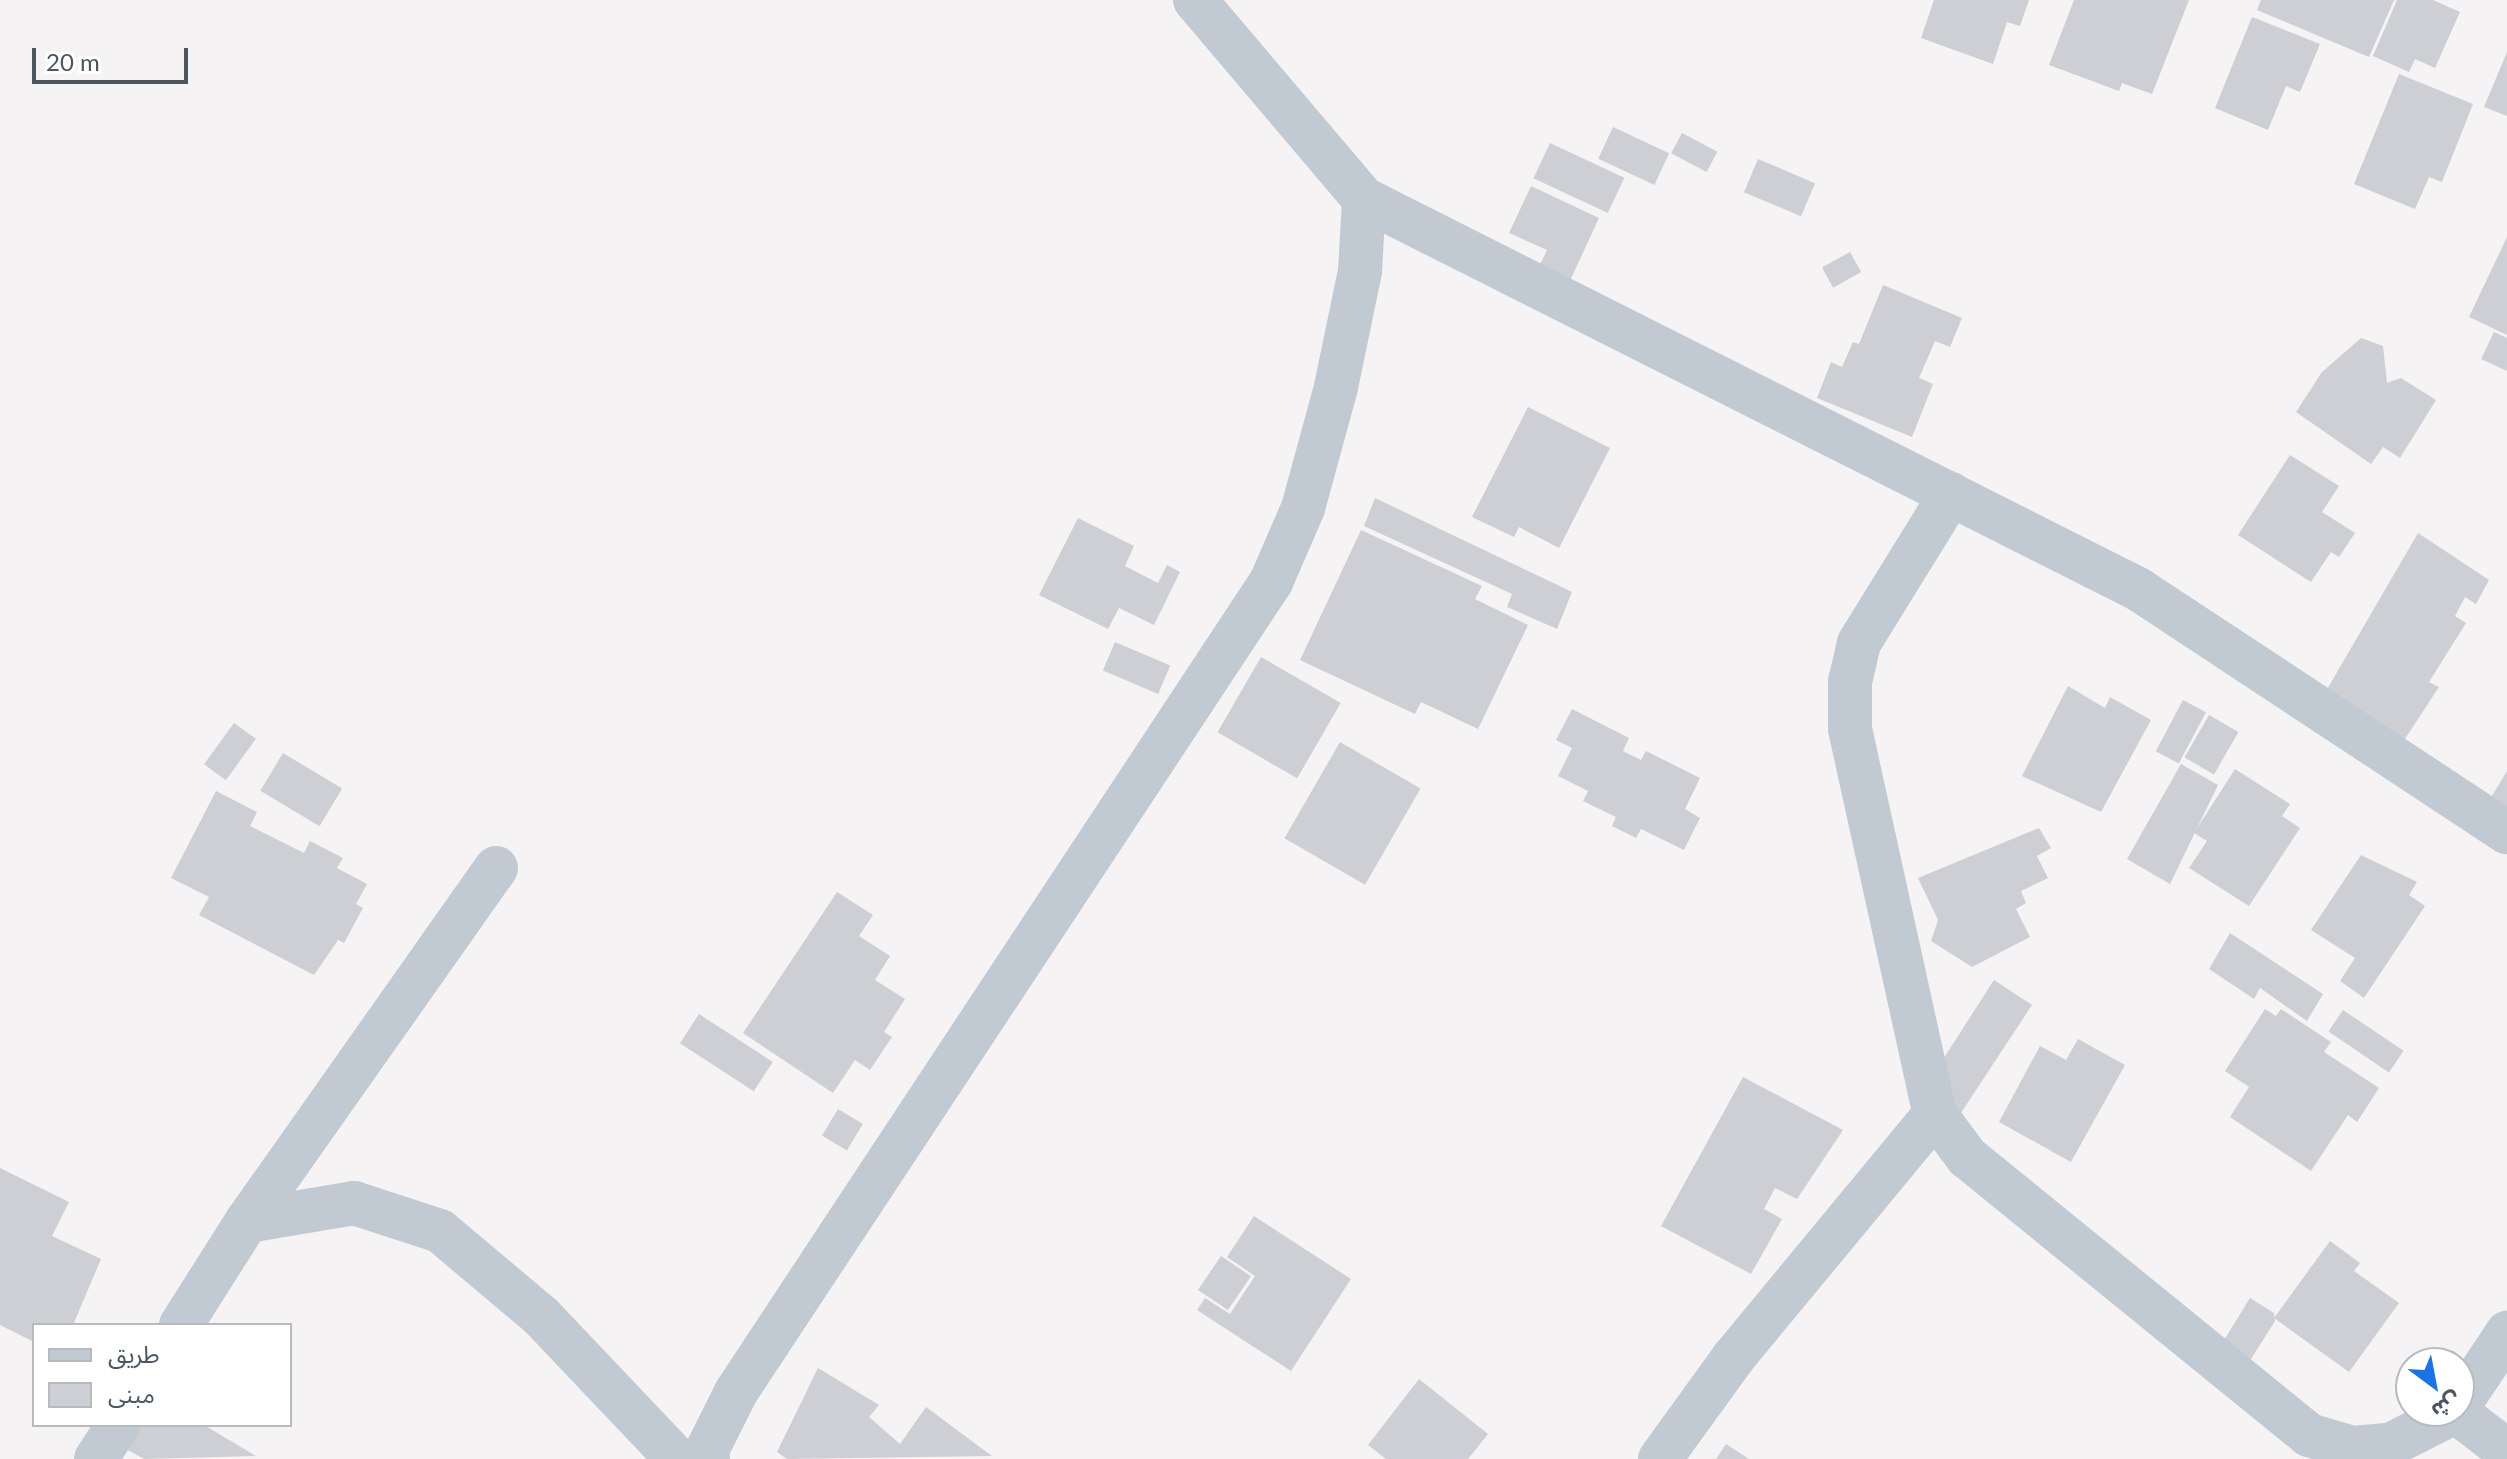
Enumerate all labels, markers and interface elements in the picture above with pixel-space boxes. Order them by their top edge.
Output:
scale bar [36,32,192,82]
text: 20 m [46,47,100,76]
legend [32,1323,292,1427]
text: طريق [108,1339,160,1368]
north arrow [2395,1347,2475,1427]
text: مبنى [108,1379,155,1408]
text: ش [2427,1387,2467,1426]

